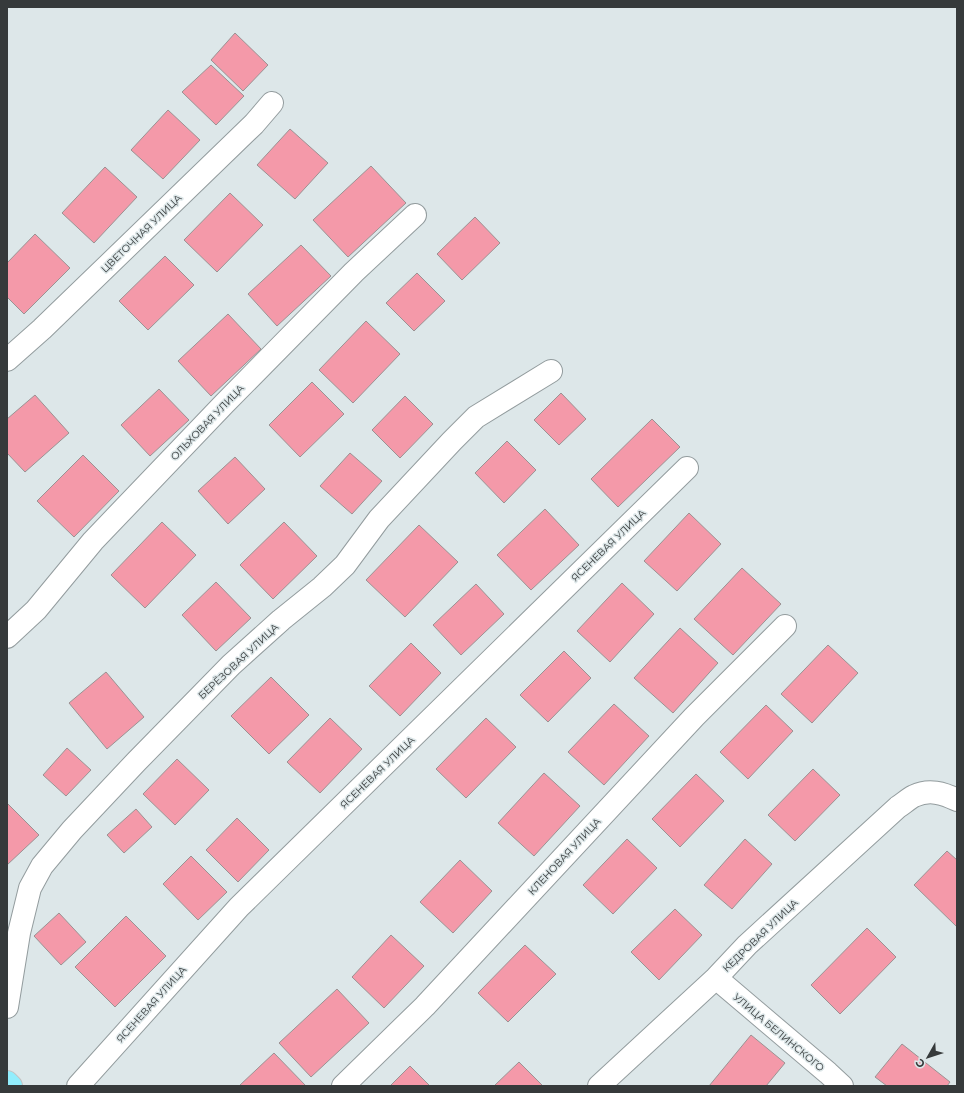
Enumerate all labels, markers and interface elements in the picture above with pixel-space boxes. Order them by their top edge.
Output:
street label: ЦВЕТОЧНАЯ УЛИЦА [98,191,185,275]
street label: ОЛЬХОВАЯ УЛИЦА [168,381,247,463]
street label: ЯСЕНЕВАЯ УЛИЦА [568,506,649,584]
street label: БЕРЁЗОВАЯ УЛИЦА [195,620,282,702]
street label: ЯСЕНЕВАЯ УЛИЦА [337,733,418,811]
street label: КЛЕНОВАЯ УЛИЦА [525,815,604,898]
street label: КЕДРОВАЯ УЛИЦА [720,896,801,975]
street label: ЯСЕНЕВАЯ УЛИЦА [113,963,190,1045]
street label: УЛИЦА БЕЛИНСКОГО [731,990,827,1074]
north arrow [908,1037,948,1077]
text: С [912,1056,928,1071]

